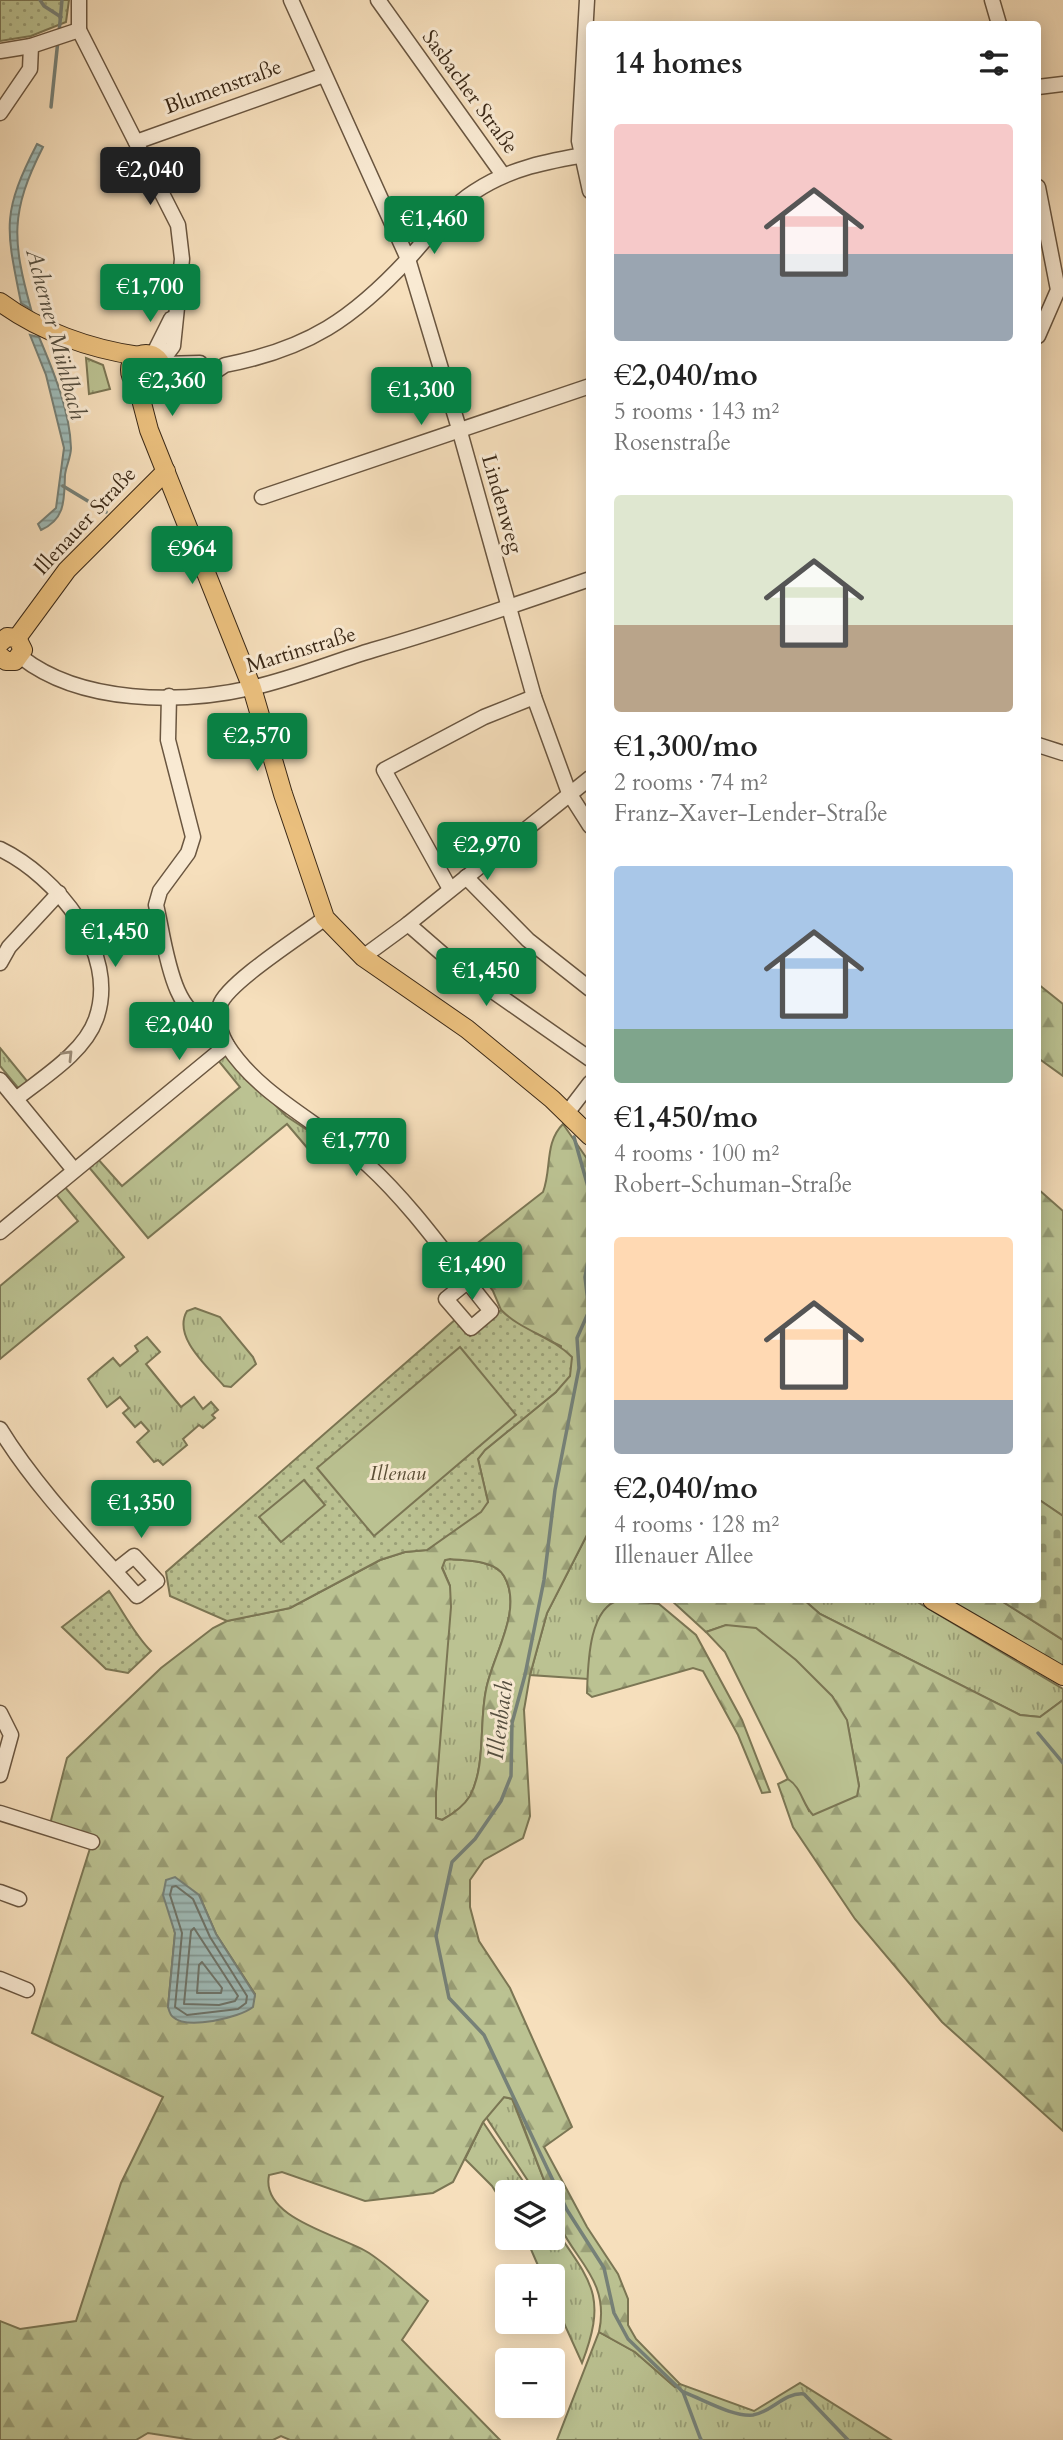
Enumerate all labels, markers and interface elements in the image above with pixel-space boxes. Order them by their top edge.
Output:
street label: Sasbacher Straße [415,24,525,160]
text: 14 homes [614,43,743,84]
icon: filters [975,44,1013,82]
street label: Blumenstraße [160,52,286,122]
pin: €2,040 [93,148,207,207]
text: €2,040 [116,154,184,185]
icon: home [751,169,877,295]
pin: €1,460 [377,196,491,256]
text: €1,460 [400,203,468,234]
water label: Acherner Mühlbach [18,244,94,423]
pin: €1,700 [93,264,207,324]
text: €1,700 [116,271,184,302]
text: €2,040/mo [614,355,758,396]
pin: €2,360 [115,358,229,418]
text: €2,360 [138,365,206,396]
pin: €1,300 [364,368,478,427]
text: €1,300 [387,374,455,405]
text: 5 rooms · 143 m² [614,396,779,427]
text: Rosenstraße [614,427,731,458]
street label: Lindenweg [474,451,530,557]
street label: Illenauer Straße [27,460,143,582]
pin: €964 [151,526,233,586]
text: €964 [167,533,217,564]
icon: home [751,540,877,666]
street label: Martinstraße [243,620,359,680]
pin: €2,570 [200,714,314,773]
text: €2,570 [223,720,291,751]
text: €1,300/mo [614,726,758,767]
text: 2 rooms · 74 m² [614,767,767,798]
text: Franz-Xaver-Lender-Straße [614,798,888,829]
pin: €2,970 [430,822,544,882]
text: €2,970 [453,829,521,860]
pin: €1,450 [58,909,172,969]
icon: home [751,911,877,1037]
text: €1,450 [81,916,149,947]
pin: €1,450 [429,948,543,1008]
text: €1,450 [452,955,520,986]
pin: €2,040 [122,1002,236,1062]
text: €2,040 [145,1009,213,1040]
one-way arrow [60,1051,73,1064]
text: €1,450/mo [614,1097,758,1138]
pin: €1,770 [299,1118,413,1178]
text: €1,770 [322,1125,390,1156]
text: 4 rooms · 100 m² [614,1138,779,1169]
text: Robert-Schuman-Straße [614,1169,852,1200]
pin: €1,490 [415,1242,529,1302]
text: €1,490 [438,1249,506,1280]
icon: home [751,1282,877,1408]
park label: Illenau [370,1459,427,1488]
text: €2,040/mo [614,1468,758,1509]
pin: €1,350 [84,1480,198,1540]
text: €1,350 [107,1487,175,1518]
text: 4 rooms · 128 m² [614,1509,779,1540]
text: Illenauer Allee [614,1540,754,1571]
water label: Illenbach [480,1679,520,1761]
map controls [495,2180,565,2418]
button: layers [495,2180,565,2250]
button: + [495,2264,565,2334]
button: − [495,2348,565,2418]

